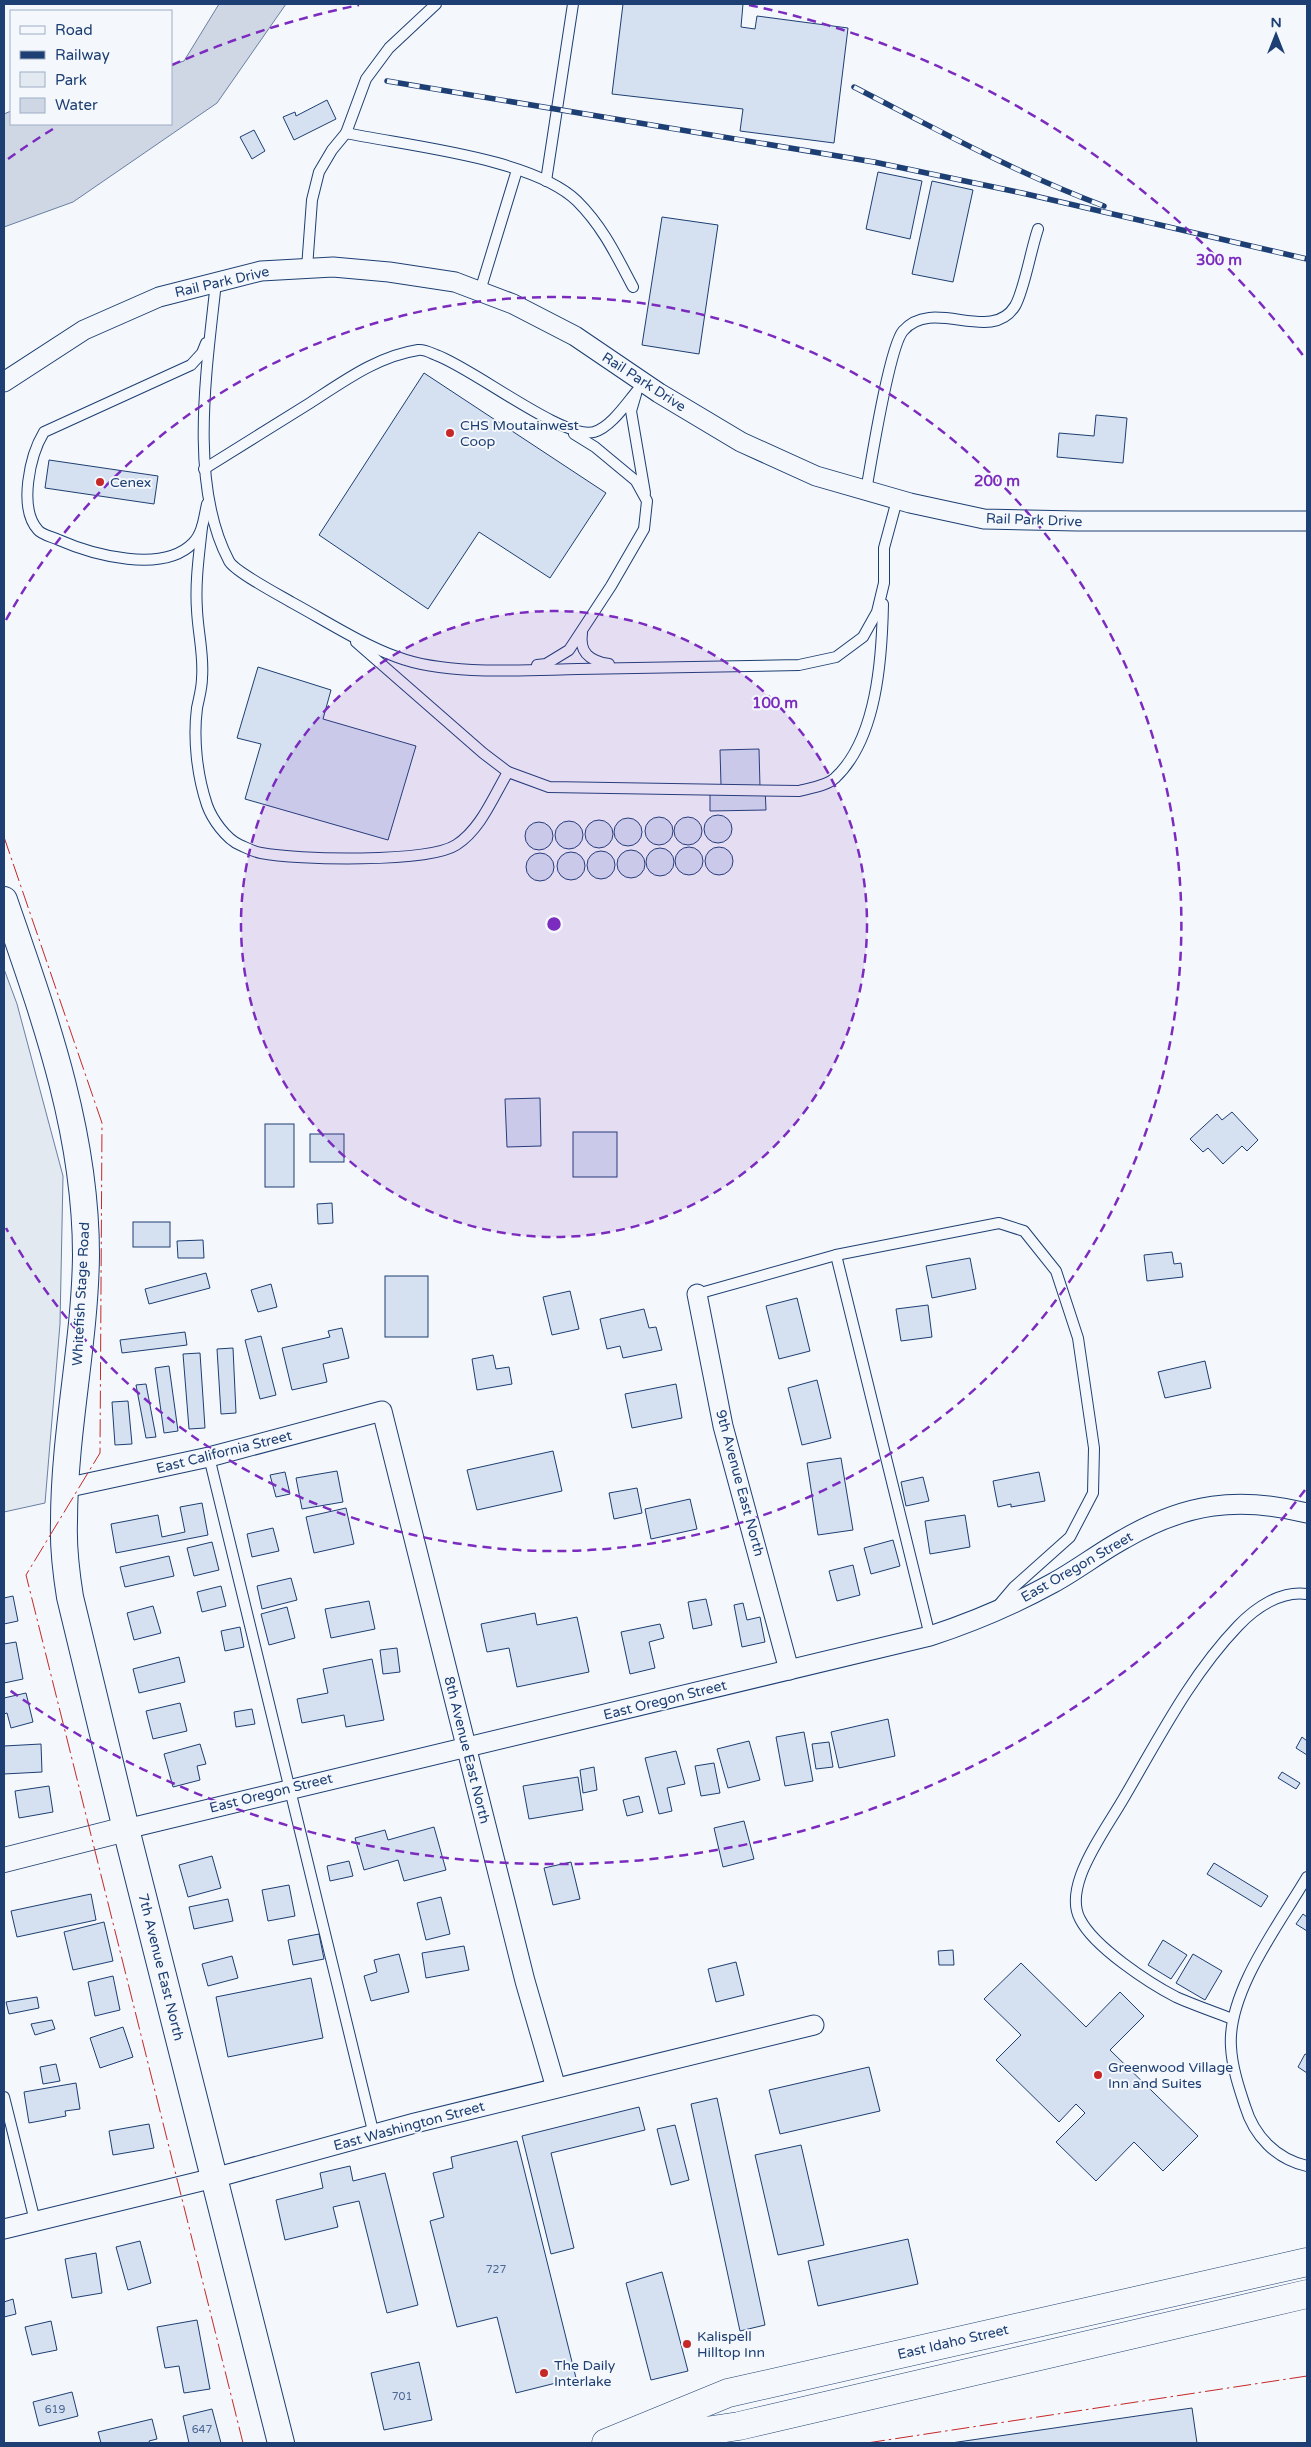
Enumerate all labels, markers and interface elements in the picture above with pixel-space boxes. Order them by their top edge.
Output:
legend [10,10,172,125]
north arrow [1251,10,1301,60]
text: N [1270,14,1282,31]
text: Road [55,21,93,39]
text: Railway [55,46,110,64]
text: Park [55,71,87,89]
text: Water [55,96,98,114]
text: 300 m [1196,251,1242,269]
street label: Rail Park Drive [173,263,271,301]
street label: Rail Park Drive [599,349,689,415]
place label: CHS Moutainwest Coop [460,417,580,450]
marker: CHS Moutainwest Coop [444,427,456,439]
text: 200 m [974,472,1020,490]
place label: Cenex [110,474,151,491]
marker: Cenex [94,476,106,488]
street label: Rail Park Drive [985,510,1083,530]
text: 100 m [752,694,798,712]
centre of rings [545,915,563,933]
street label: Whitefish Stage Road [69,1222,93,1366]
street label: 9th Avenue East North [712,1408,768,1558]
street label: East California Street [154,1427,294,1477]
street label: East Oregon Street [1018,1528,1136,1606]
street label: 8th Avenue East North [440,1675,494,1825]
street label: East Oregon Street [602,1676,729,1724]
street label: East Oregon Street [208,1769,335,1817]
street label: 7th Avenue East North [134,1892,188,2042]
place label: Greenwood Village Inn and Suites [1108,2059,1233,2092]
marker: Greenwood Village Inn and Suites [1092,2069,1104,2081]
street label: East Washington Street [332,2097,487,2154]
house number: 727 [486,2263,506,2276]
street label: East Idaho Street [896,2321,1011,2363]
place label: Kalispell Hilltop Inn [697,2328,765,2361]
marker: Kalispell Hilltop Inn [681,2338,693,2350]
place label: The Daily Interlake [554,2357,616,2390]
marker: The Daily Interlake [538,2367,550,2379]
house number: 701 [392,2390,412,2403]
house number: 619 [45,2403,65,2416]
house number: 647 [192,2423,212,2436]

